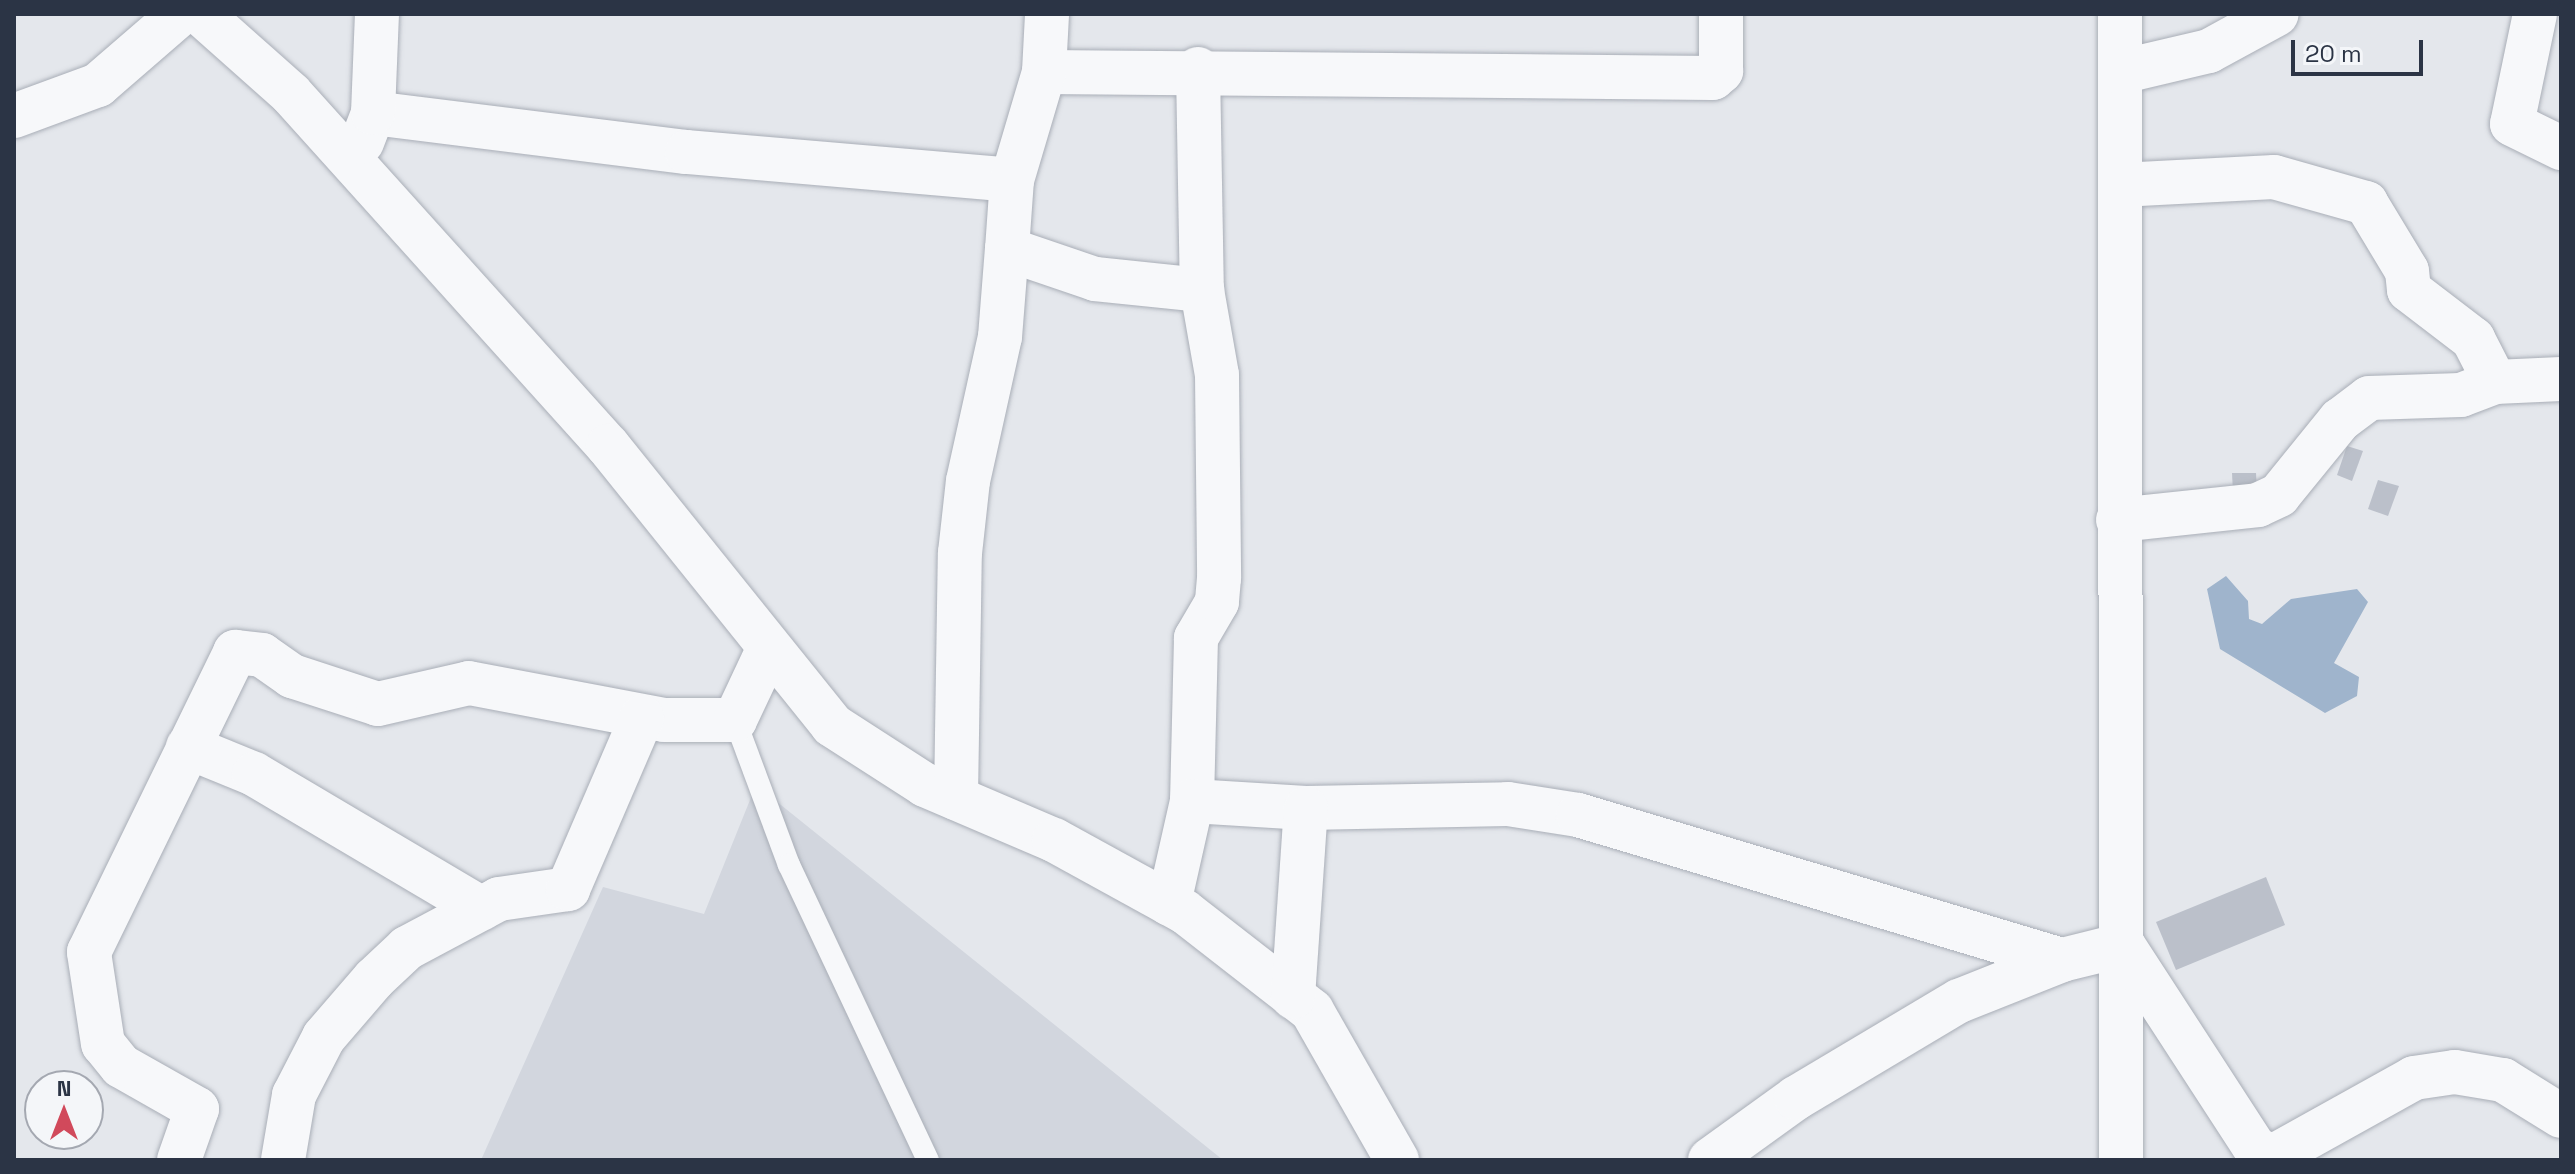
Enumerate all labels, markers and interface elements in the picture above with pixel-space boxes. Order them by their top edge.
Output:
scale bar [2295,24,2427,74]
text: 20 m [2305,38,2362,69]
north arrow [24,1070,104,1150]
text: N [57,1074,71,1102]

